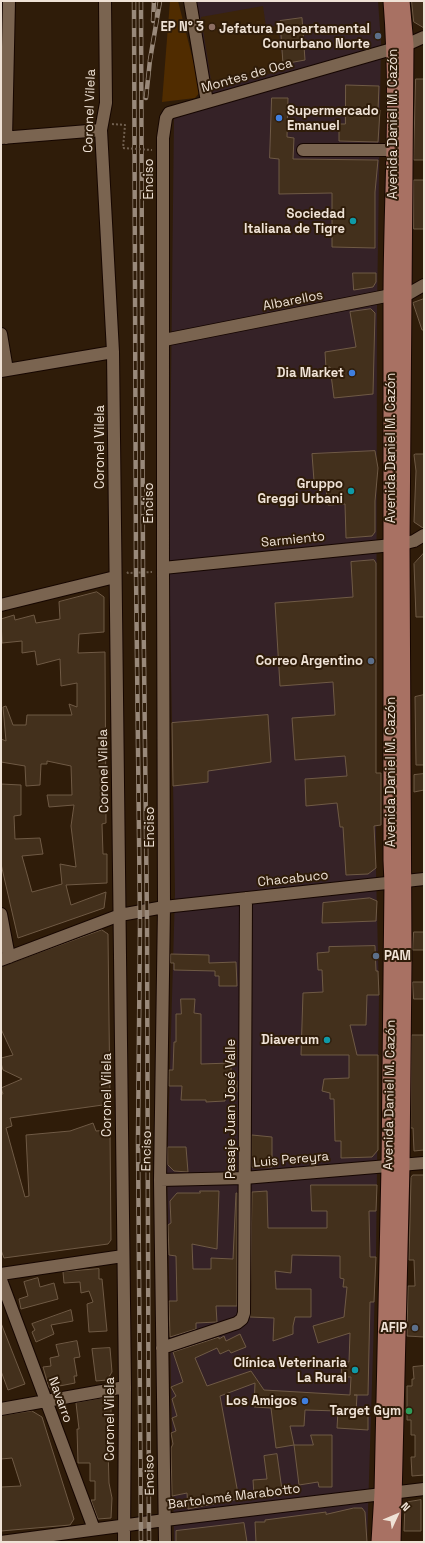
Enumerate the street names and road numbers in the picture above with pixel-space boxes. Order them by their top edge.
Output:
street label: Avenida Daniel M. Cazón [385,49,401,199]
street label: Montes de Oca [200,56,294,96]
street label: Coronel Vilela [81,69,99,153]
street label: Enciso [141,158,157,200]
street label: Albarellos [262,288,324,314]
street label: Avenida Daniel M. Cazón [383,373,399,523]
street label: Coronel Vilela [92,405,108,489]
street label: Enciso [141,482,157,524]
street label: Sarmiento [260,529,326,551]
street label: Avenida Daniel M. Cazón [383,697,399,847]
street label: Coronel Vilela [95,729,113,813]
street label: Enciso [142,806,158,848]
street label: Chacabuco [257,868,329,890]
street label: Avenida Daniel M. Cazón [381,1020,399,1170]
street label: Pasaje Juan José Valle [223,1039,239,1179]
street label: Coronel Vilela [99,1053,115,1137]
street label: Enciso [139,1130,155,1172]
street label: Luis Pereyra [252,1149,330,1171]
street label: Navarro [45,1375,75,1425]
street label: Coronel Vilela [102,1377,118,1461]
street label: Enciso [142,1454,158,1496]
street label: Bartolomé Marabotto [167,1481,301,1513]

